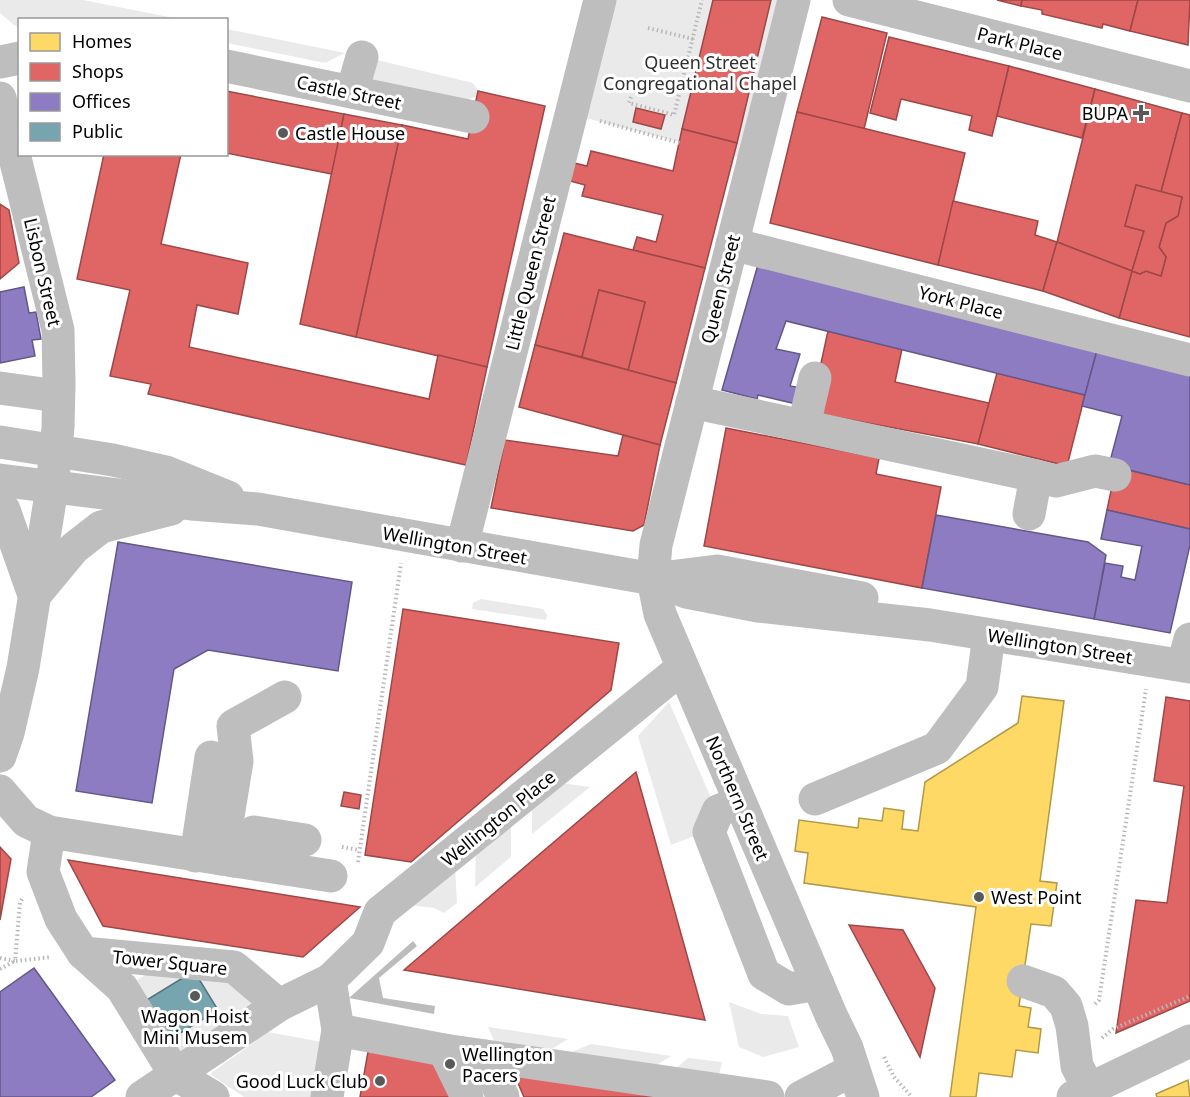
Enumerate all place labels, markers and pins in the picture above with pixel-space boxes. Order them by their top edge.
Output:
place label: BUPA [1082,101,1128,125]
marker: BUPA [1132,104,1150,122]
place label: Castle House [295,121,405,145]
marker: Castle House [276,126,290,140]
place label: West Point [991,885,1082,909]
marker: West Point [972,890,986,904]
marker: Wagon Hoist Mini Musem [188,989,202,1003]
place label: Wagon Hoist Mini Musem [141,1004,250,1049]
place label: Wellington Pacers [462,1042,553,1087]
marker: Wellington Pacers [443,1057,457,1071]
place label: Good Luck Club [236,1069,368,1093]
marker: Good Luck Club [373,1074,387,1088]

